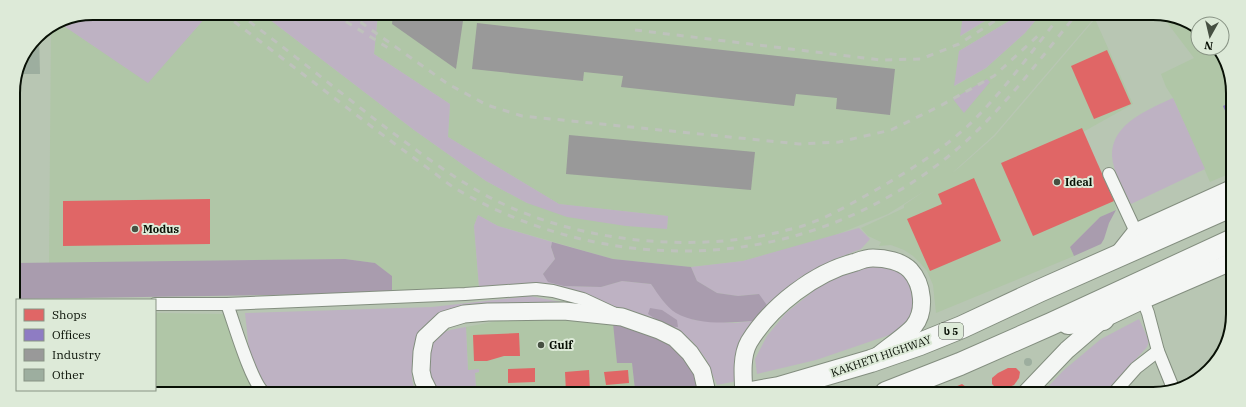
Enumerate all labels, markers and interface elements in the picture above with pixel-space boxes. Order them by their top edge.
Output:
north arrow [1190,16,1230,56]
text: N [1203,38,1214,53]
place label: Ideal [1065,175,1093,189]
marker: Ideal [1052,177,1062,187]
place label: Modus [143,222,179,236]
marker: Modus [130,224,140,234]
legend [16,299,156,391]
text: Shops [52,307,87,322]
road number: ს 5 [939,323,963,339]
text: Offices [52,327,91,342]
street label: KAKHETI HIGHWAY [829,332,933,380]
place label: Gulf [549,338,573,352]
marker: Gulf [536,340,546,350]
text: Industry [52,347,101,362]
text: Other [52,367,85,382]

